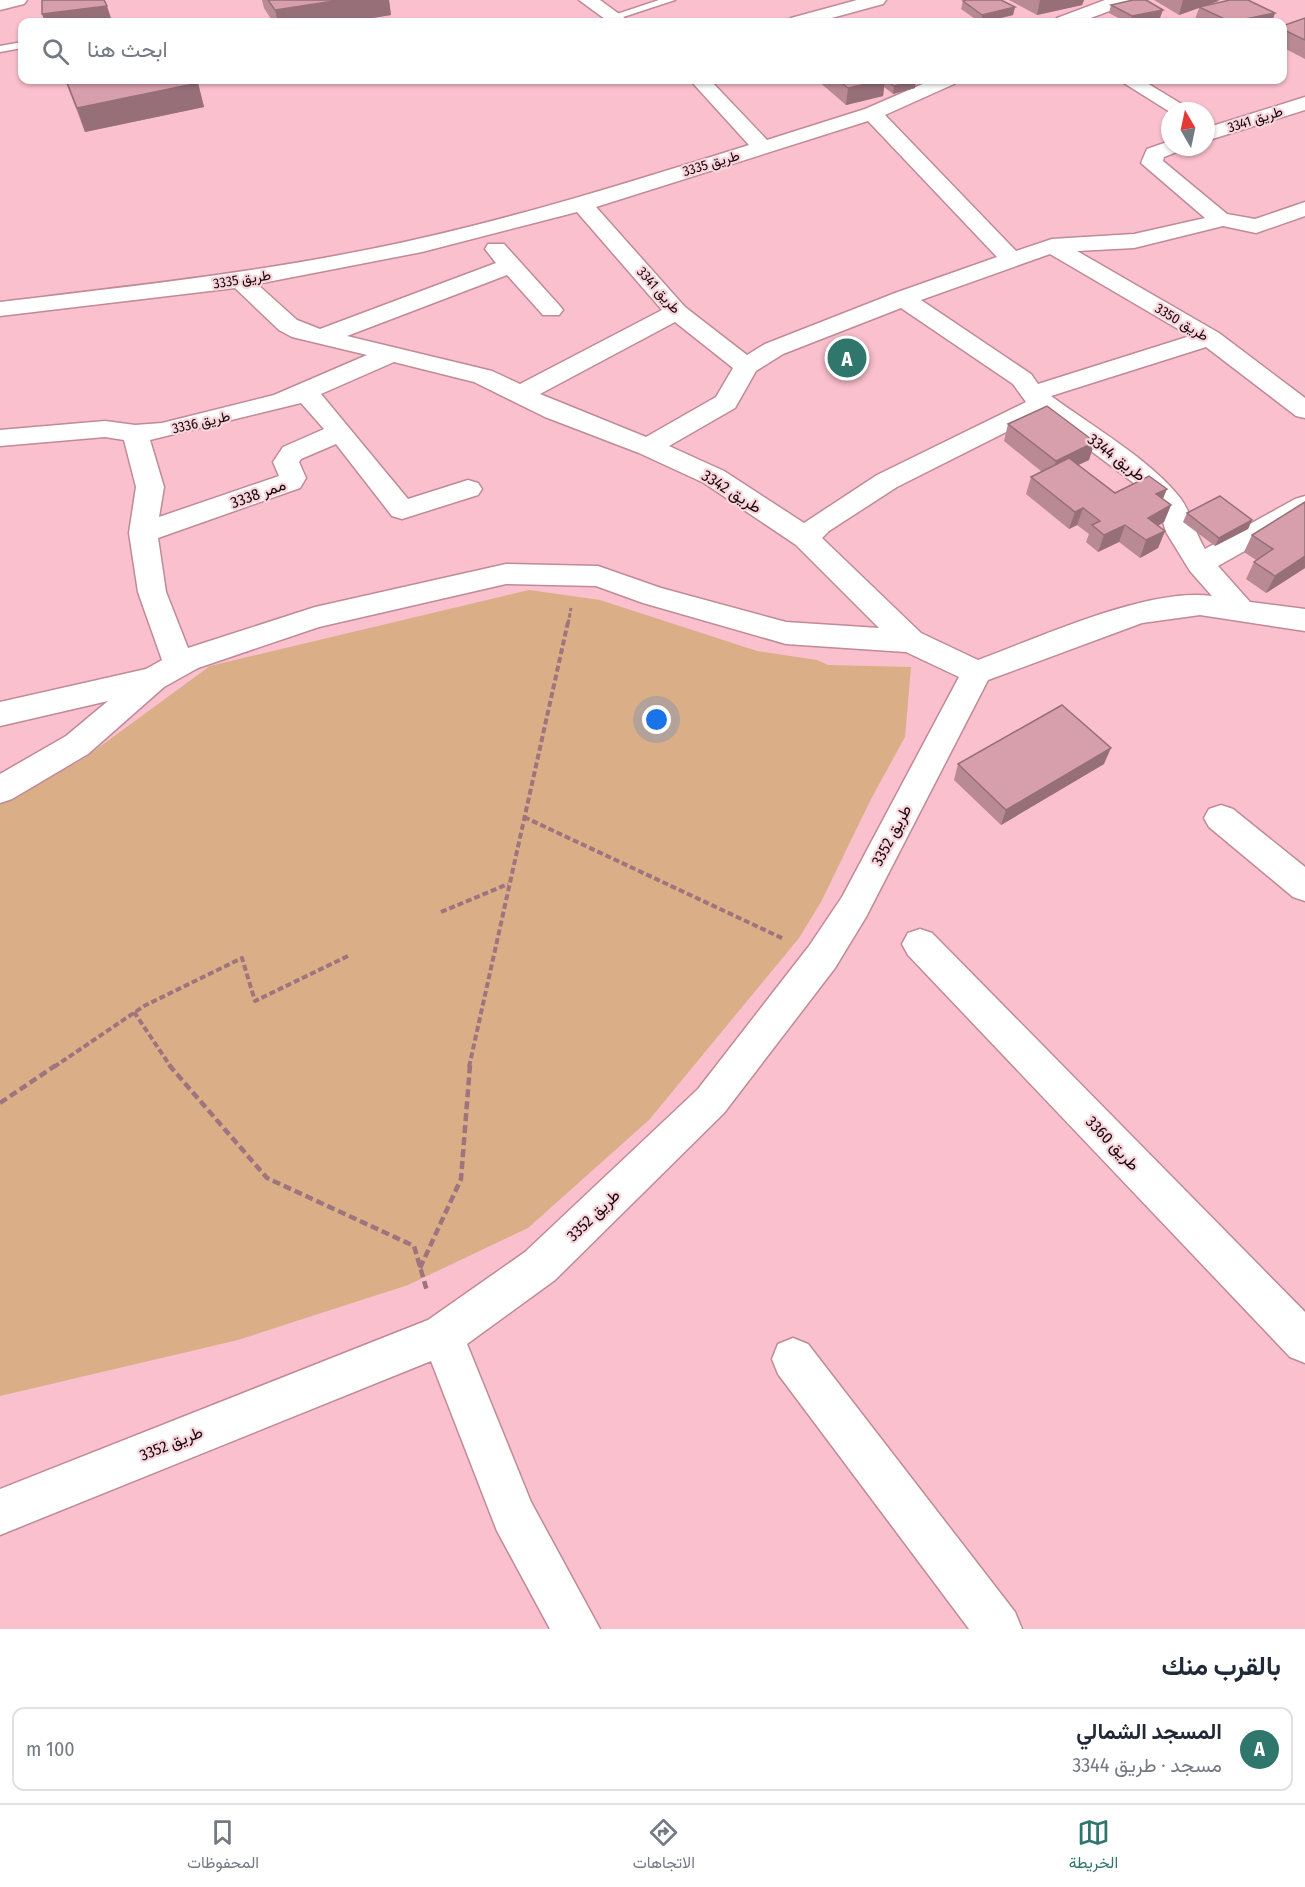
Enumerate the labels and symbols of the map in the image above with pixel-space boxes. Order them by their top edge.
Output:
north arrow [1161,102,1215,156]
street label: طريق 3341 [1225,103,1285,136]
street label: طريق 3335 [681,147,742,180]
street label: طريق 3341 [633,263,684,317]
street label: طريق 3335 [212,267,272,292]
street label: طريق 3350 [1152,300,1212,345]
pin: A [828,336,866,380]
street label: طريق 3336 [171,408,232,437]
street label: طريق 3344 [1083,429,1149,486]
street label: طريق 3342 [698,466,765,518]
street label: ممر 3338 [228,475,289,513]
your location [642,705,671,734]
street label: طريق 3352 [867,801,916,869]
street label: طريق 3360 [1081,1112,1143,1175]
street label: طريق 3352 [563,1185,625,1246]
street label: طريق 3352 [137,1422,206,1466]

